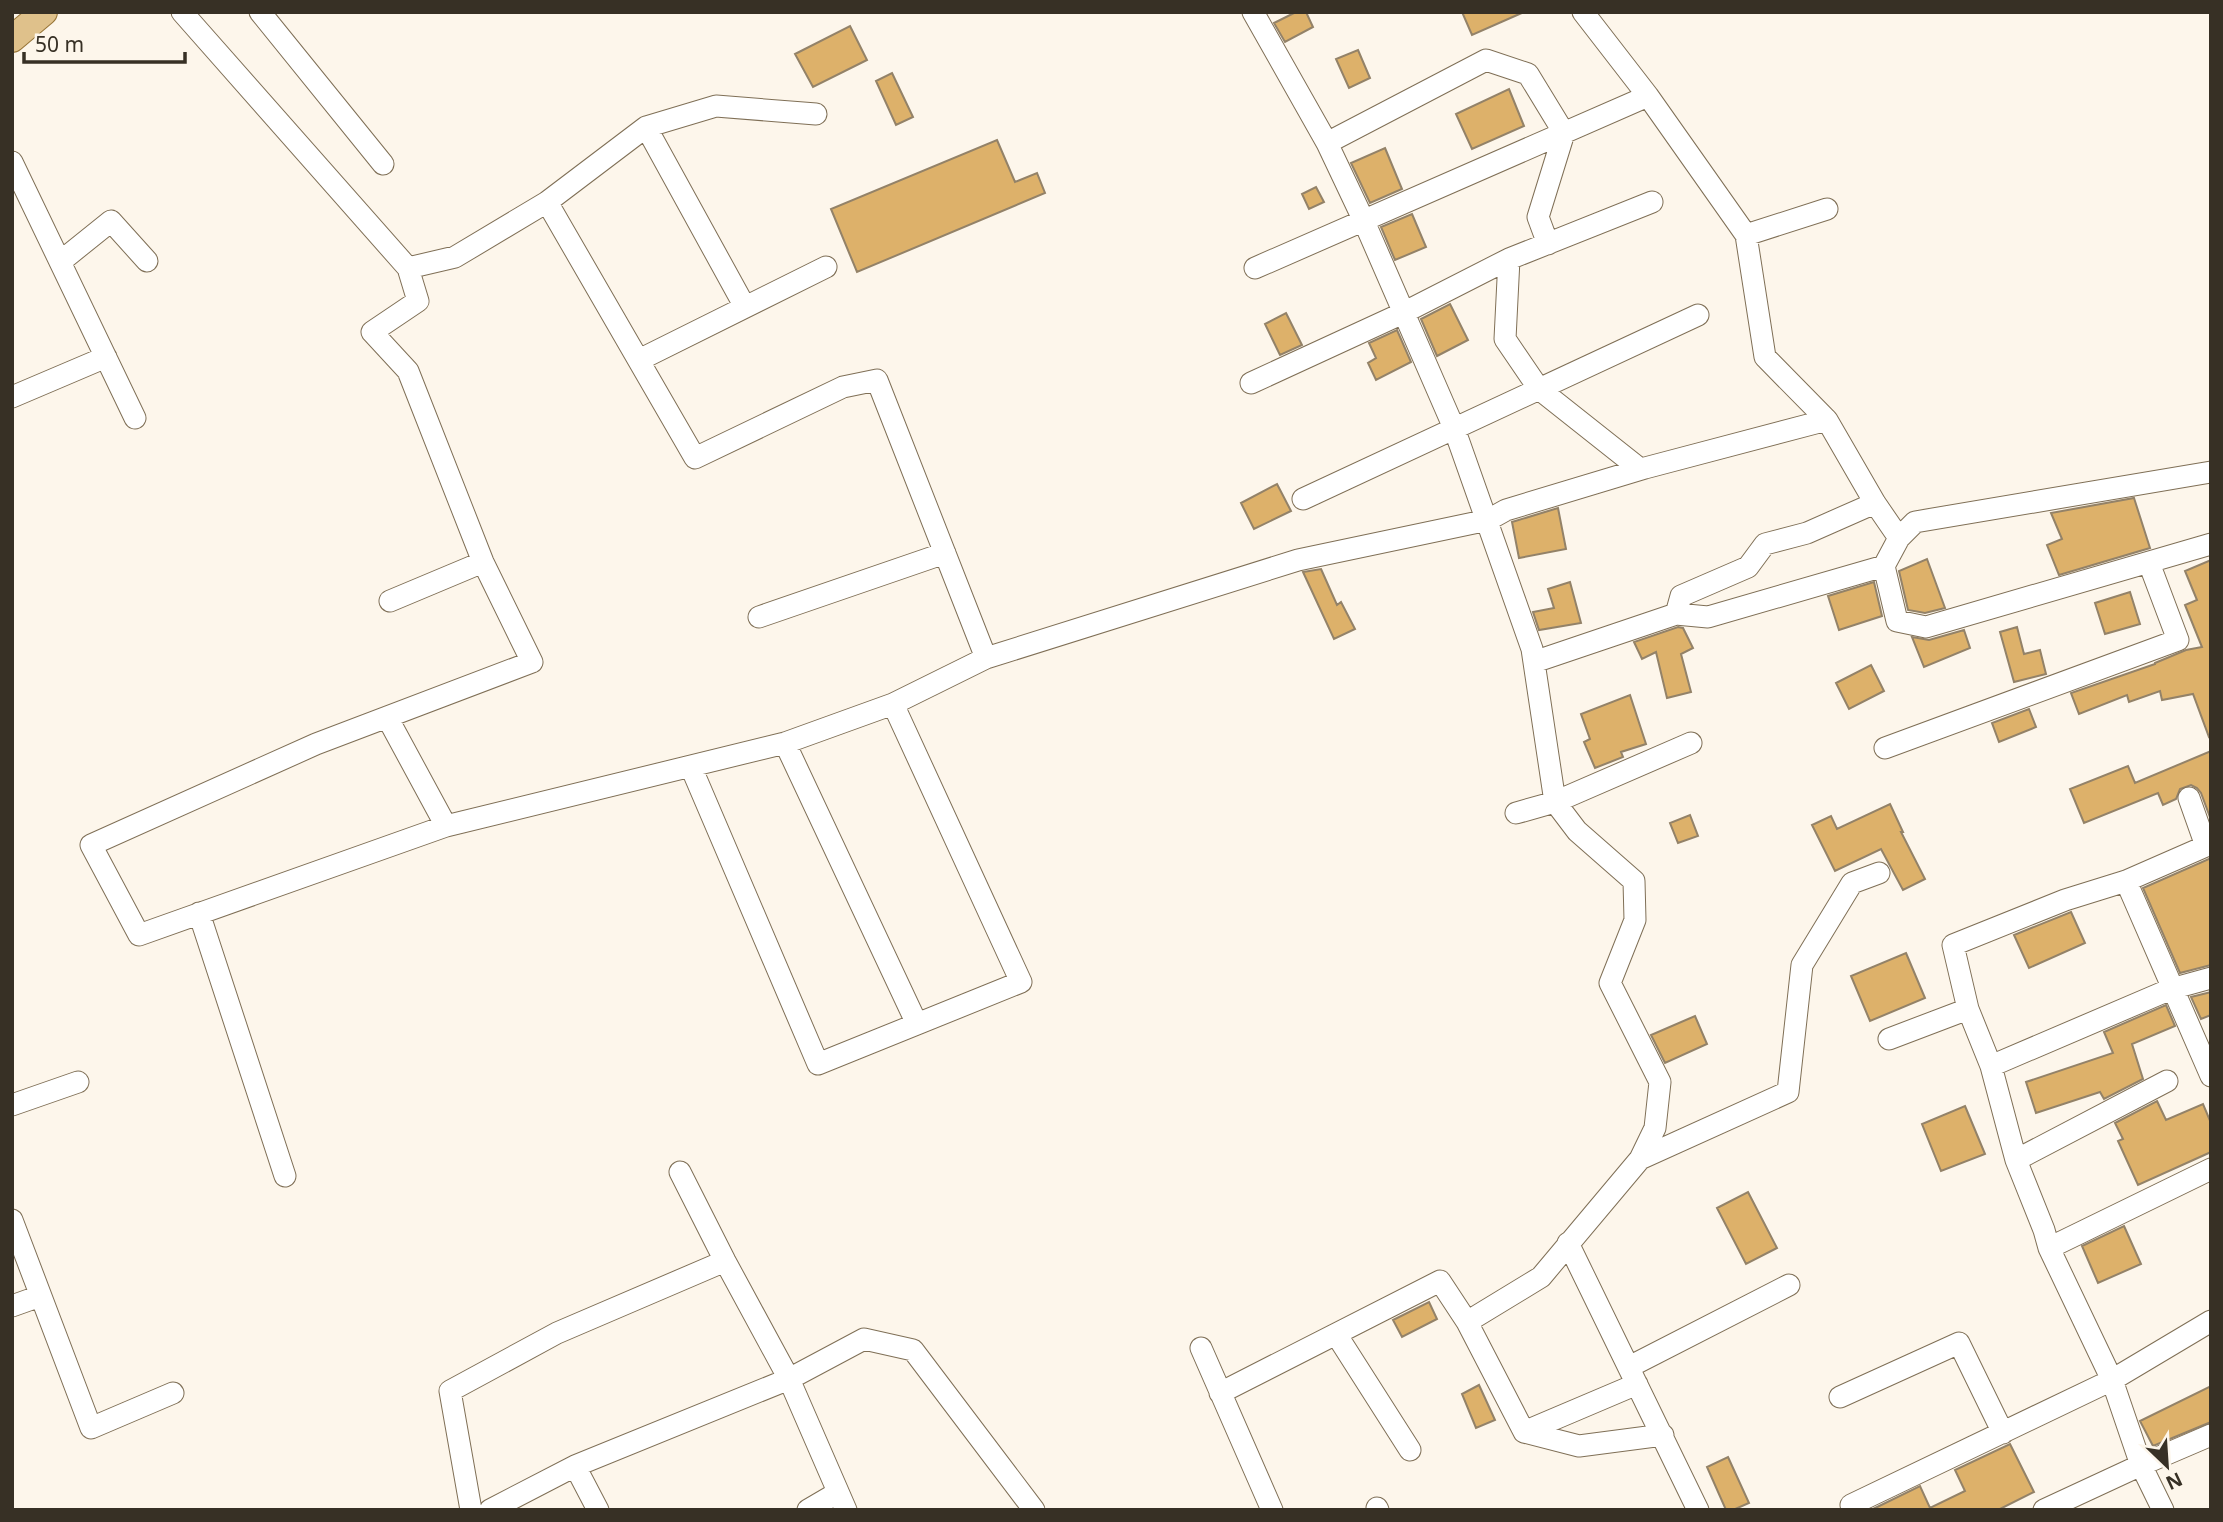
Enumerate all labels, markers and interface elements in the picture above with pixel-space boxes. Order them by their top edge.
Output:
scale bar [24,21,186,65]
text: 50 m [35,30,84,58]
north arrow [2132,1431,2202,1501]
text: N [2162,1466,2187,1496]

